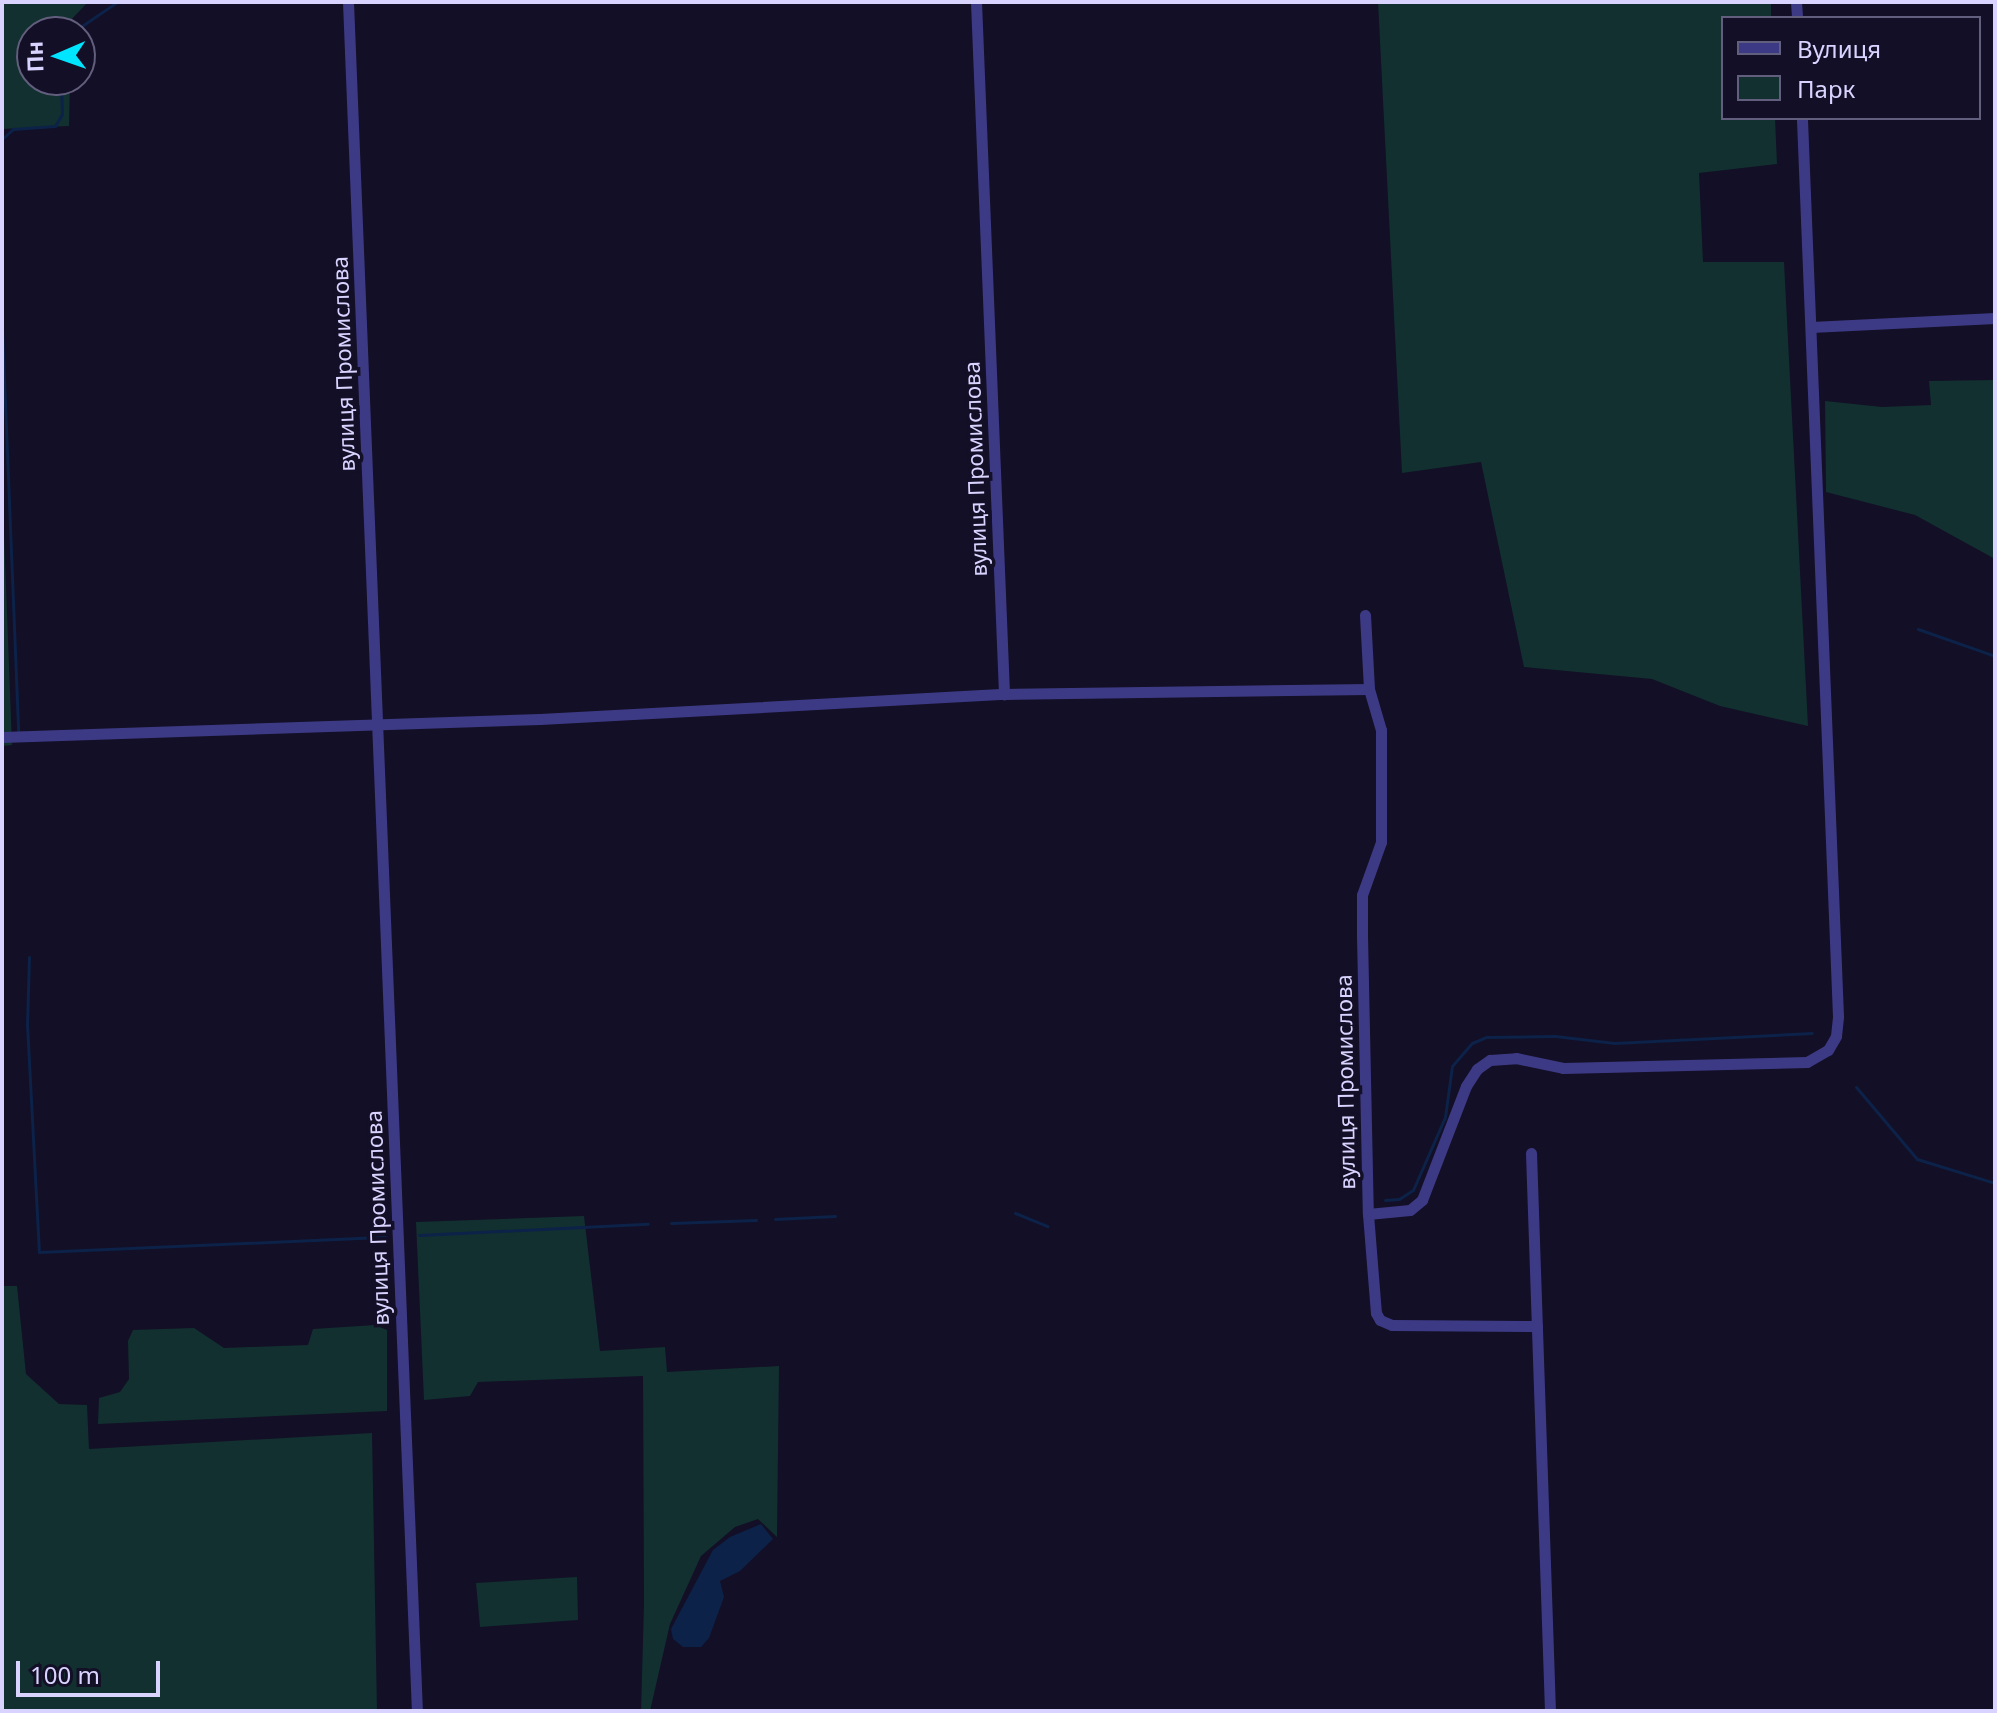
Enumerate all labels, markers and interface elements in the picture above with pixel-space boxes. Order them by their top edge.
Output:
north arrow [16,16,96,96]
legend [1721,16,1981,120]
text: Вулиця [1797,32,1881,65]
text: Пн [18,41,50,73]
text: Парк [1797,72,1855,105]
street label: вулиця Промислова [326,256,360,472]
street label: вулиця Промислова [958,361,992,577]
street label: вулиця Промислова [1330,974,1360,1190]
street label: вулиця Промислова [360,1110,394,1326]
scale bar [20,1645,164,1695]
text: 100 m [30,1658,100,1691]

